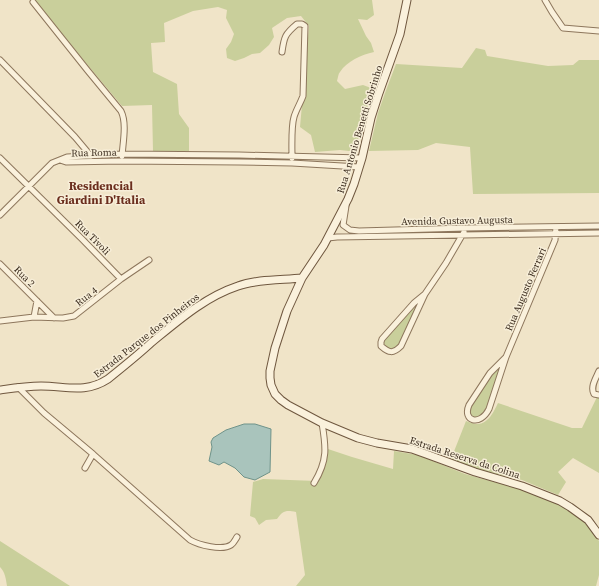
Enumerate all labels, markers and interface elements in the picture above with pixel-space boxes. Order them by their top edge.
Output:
street label: Rua Antonio Benetti Sobrinho [334,63,385,195]
street label: Rua Roma [71,146,118,159]
district label: Residencial Giardini D'Italia [57,178,146,208]
street label: Avenida Gustavo Augusta [401,213,514,228]
street label: Rua Tivoli [72,217,113,258]
street label: Rua Augusto Ferrari [502,246,549,333]
street label: Rua 2 [11,263,38,290]
street label: Rua 4 [73,284,100,309]
street label: Estrada Parque dos Pinheiros [91,290,202,381]
street label: Estrada Reserva da Colina [408,433,523,482]

